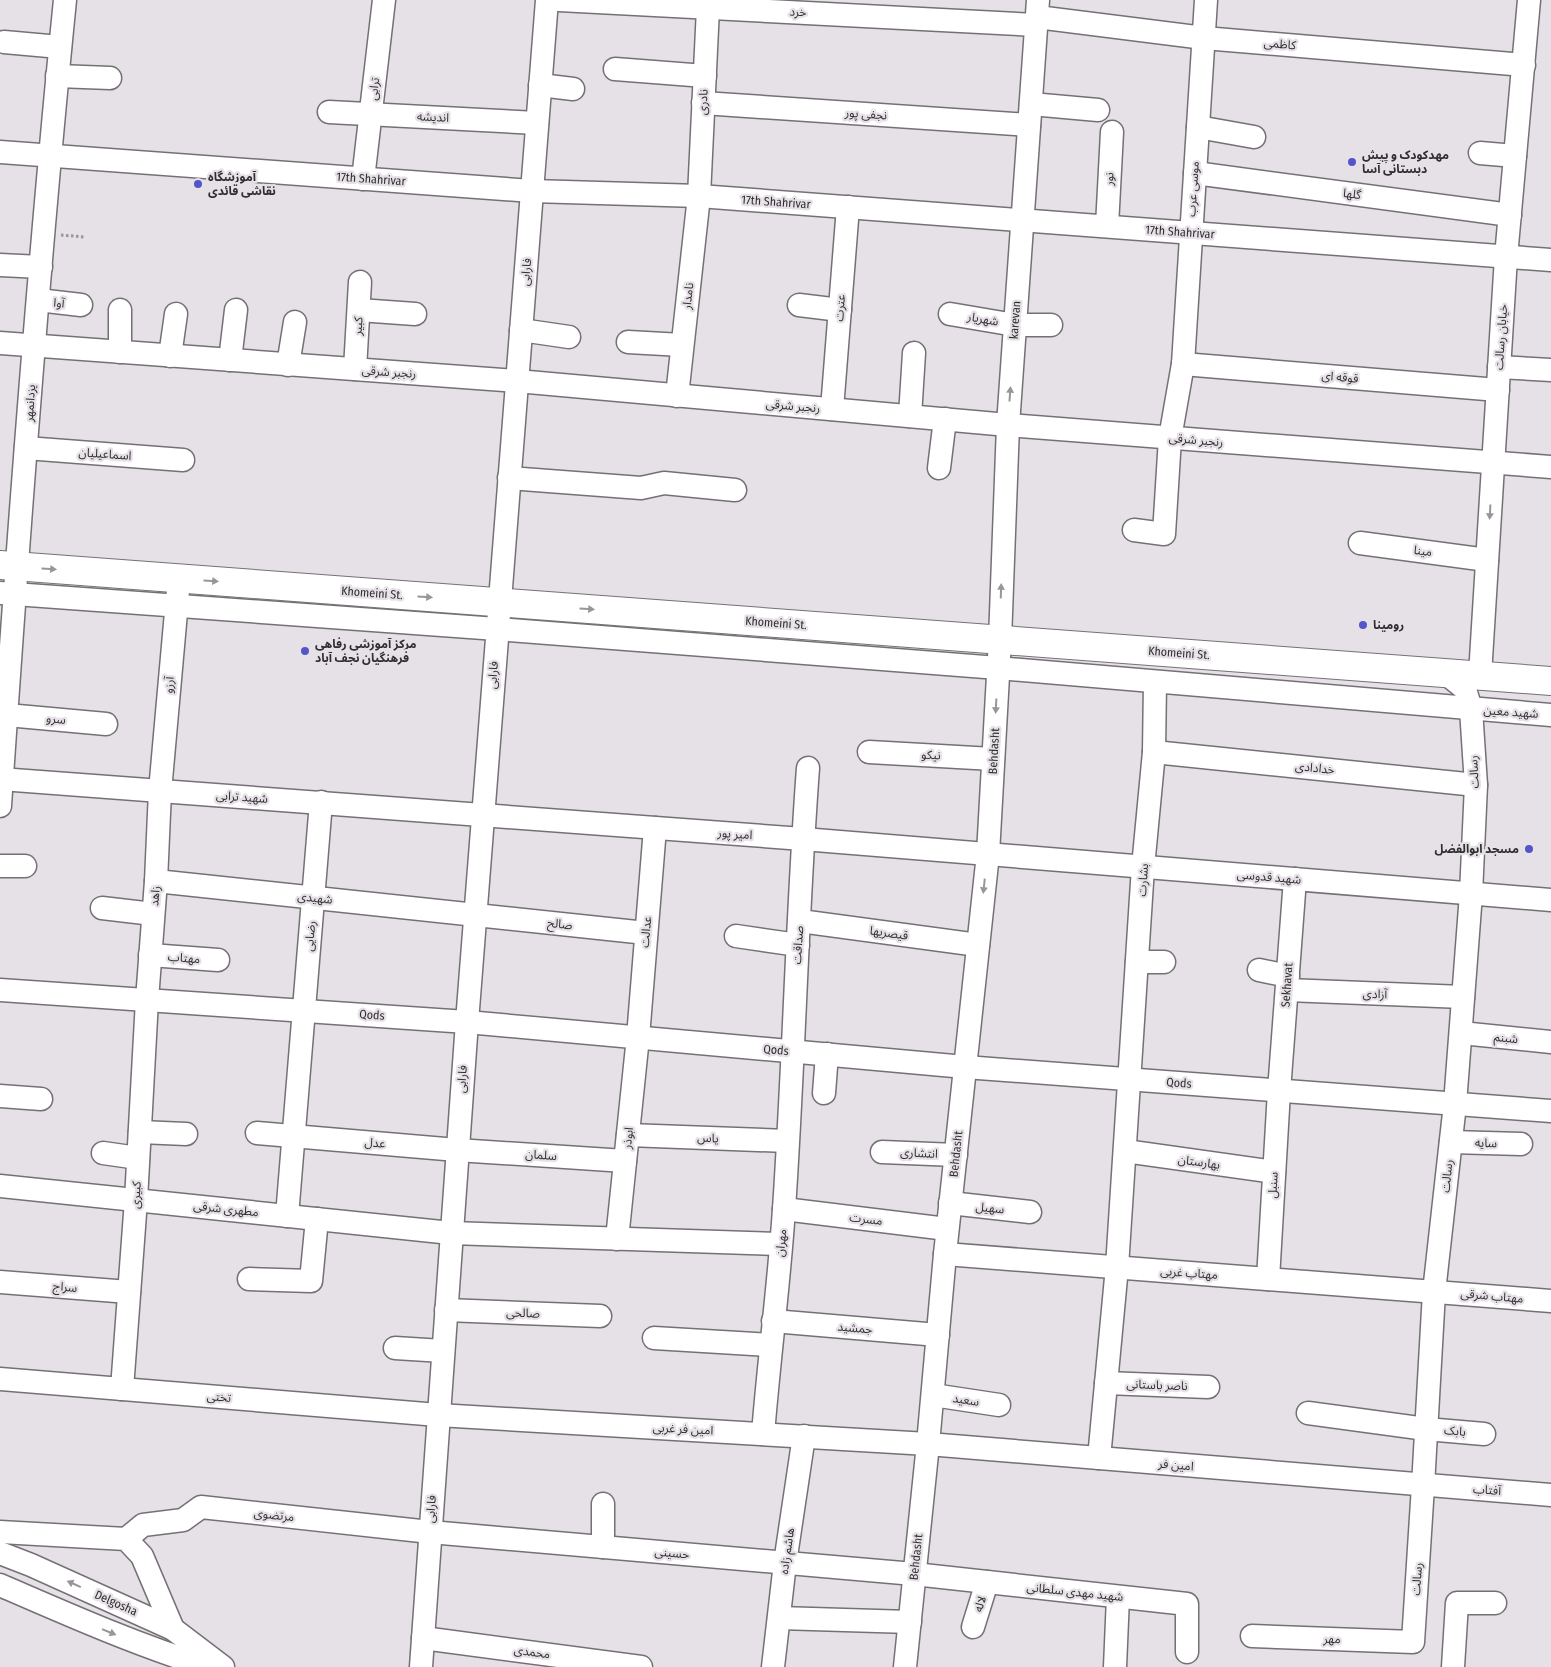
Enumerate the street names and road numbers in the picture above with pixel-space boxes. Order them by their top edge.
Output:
street label: خرد [789,5,807,19]
street label: کاظمی [1263,36,1298,52]
street label: ترابی [366,76,382,101]
street label: نادری [695,89,711,115]
street label: نجفی پور [843,105,887,124]
street label: اندیشه [417,109,450,125]
street label: موسی عرب [1184,161,1202,217]
street label: 17th Shahrivar [336,170,407,188]
street label: نور [1102,172,1116,187]
street label: گلها [1342,186,1363,202]
street label: 17th Shahrivar [741,193,812,211]
street label: 17th Shahrivar [1145,223,1216,241]
street label: فارابی [518,257,534,287]
street label: نامدار [680,282,696,311]
street label: عترت [832,294,848,322]
street label: آوا [53,295,66,311]
street label: karevan [1007,300,1023,340]
street label: خیابان رسالت [1492,304,1510,370]
street label: شهریار [965,309,1000,329]
street label: کبیر [350,315,366,337]
street label: رنجبر شرقی [361,363,417,381]
street label: قوقه ای [1321,368,1359,386]
street label: یزدانمهر [22,384,38,423]
street label: رنجبر شرقی [765,397,821,415]
street label: رنجبر شرقی [1168,431,1224,449]
street label: اسماعیلیان [78,445,132,463]
street label: مینا [1413,543,1433,559]
street label: Khomeini St. [341,584,404,602]
street label: Khomeini St. [745,614,808,632]
street label: Khomeini St. [1148,644,1211,662]
street label: فارابی [485,661,501,689]
street label: آرزو [161,675,177,694]
street label: شهید معین [1483,703,1539,721]
street label: سرو [46,711,66,727]
street label: Behdasht [986,727,1002,775]
street label: نیکو [921,748,941,763]
street label: رسالت [1466,755,1482,789]
street label: خدادادی [1295,759,1335,777]
street label: شهید ترابی [216,788,268,806]
street label: امیر پور [716,826,753,843]
street label: بشارت [1135,863,1151,897]
street label: شهید قدوسی [1236,867,1302,887]
street label: زاهد [147,885,163,907]
street label: شهیدی [297,889,333,907]
street label: صالح [547,916,573,934]
street label: عدالت [638,916,654,948]
street label: رضایی [302,920,318,952]
street label: قیصریها [869,923,909,943]
street label: صداقت [790,925,806,965]
street label: مهتاب [167,950,201,967]
street label: Sekhavat [1278,962,1296,1008]
street label: آزادی [1362,987,1388,1001]
street label: Qods [359,1007,385,1023]
street label: شبنم [1493,1030,1519,1048]
street label: Qods [763,1042,789,1058]
street label: فارابی [454,1065,470,1093]
street label: Qods [1166,1075,1192,1091]
street label: ابوذر [620,1126,636,1151]
street label: Behdasht [947,1130,965,1178]
street label: یاس [697,1131,719,1145]
street label: عدل [364,1135,386,1151]
street label: سایه [1475,1136,1497,1150]
street label: انتشاری [900,1145,938,1161]
street label: سلمان [525,1147,557,1163]
street label: بهارستان [1177,1152,1221,1172]
street label: رسالت [1438,1159,1456,1193]
street label: سنبل [1265,1171,1281,1199]
street label: کبیری [128,1180,144,1209]
street label: مطهری شرقی [193,1199,259,1219]
street label: سهیل [975,1200,1005,1217]
street label: مسرت [849,1210,883,1228]
street label: مهران [773,1228,789,1258]
street label: مهتاب غربی [1160,1264,1218,1282]
street label: سراج [52,1279,78,1297]
street label: مهتاب شرقی [1460,1286,1524,1306]
street label: صالحی [506,1305,540,1321]
street label: جمشید [837,1319,873,1337]
street label: ناصر باستانی [1126,1377,1188,1393]
street label: تختی [206,1389,232,1405]
street label: سعید [952,1391,980,1409]
street label: امین فر غربی [652,1420,714,1438]
street label: بابک [1444,1423,1466,1439]
street label: امین فر [1157,1456,1194,1474]
street label: آفتاب [1472,1482,1502,1498]
street label: فارابی [423,1495,439,1523]
street label: مرتضوی [253,1506,295,1524]
street label: هاشم زاده [777,1527,799,1575]
street label: Behdasht [907,1533,925,1581]
street label: حسینی [654,1545,690,1562]
street label: رسالت [1409,1562,1425,1596]
street label: شهید مهدی سلطانی [1026,1580,1124,1604]
street label: Delgosha [93,1587,140,1619]
street label: لاله [971,1594,989,1614]
street label: مهر [1322,1632,1341,1646]
street label: محمدی [513,1643,551,1661]

